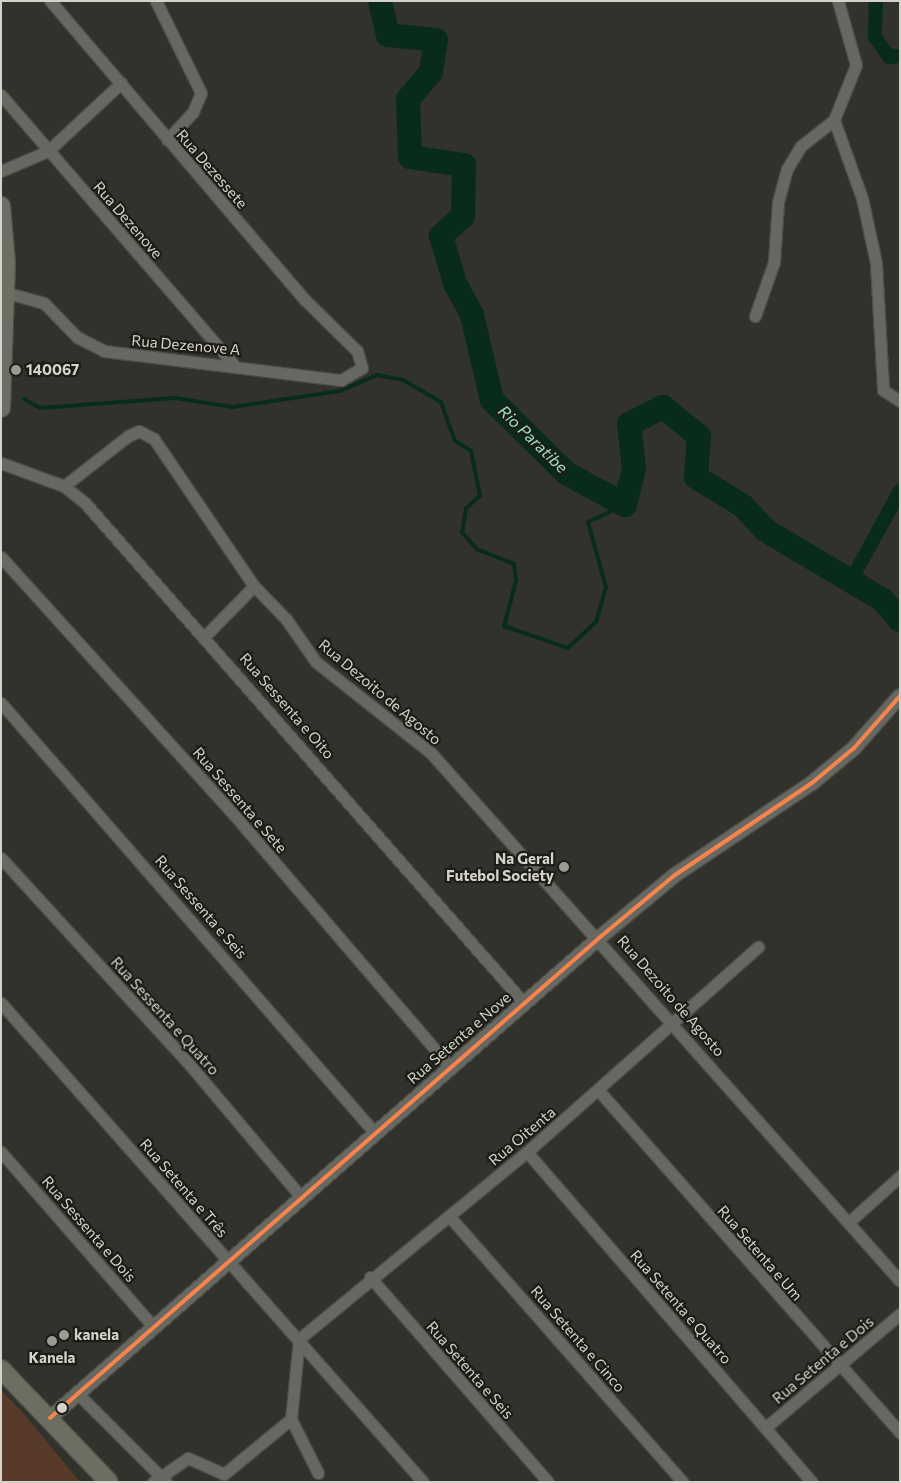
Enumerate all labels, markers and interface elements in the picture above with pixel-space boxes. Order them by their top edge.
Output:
street label: Rua Dezessete [173,126,251,212]
street label: Rua Dezenove [90,178,166,262]
street label: Rua Dezenove A [131,331,241,359]
place label: 140067 [26,361,79,379]
marker: 140067 [10,364,22,376]
water label: Rio Paratibe [494,401,572,477]
street label: Rua Dezoito de Agosto [315,636,445,748]
street label: Rua Sessenta e Oito [236,649,338,763]
street label: Rua Sessenta e Sete [189,743,291,857]
place label: Na Geral Futebol Society [446,849,554,884]
street label: Rua Sessenta e Seis [151,852,251,962]
marker: Na Geral Futebol Society [558,861,570,873]
street label: Rua Dezoito de Agosto [614,932,728,1060]
street label: Rua Sessenta e Quatro [107,953,223,1079]
street label: Rua Setenta e Nove [404,988,514,1088]
street label: Rua Oitenta [485,1103,559,1169]
street label: Rua Setenta e Três [136,1135,232,1241]
street label: Rua Sessenta e Dois [38,1172,140,1286]
street label: Rua Setenta e Um [714,1202,806,1304]
street label: Rua Setenta e Quatro [627,1246,735,1368]
street label: Rua Setenta e Cinco [527,1282,629,1396]
street label: Rua Setenta e Dois [769,1312,877,1408]
street label: Rua Setenta e Seis [423,1318,517,1422]
place label: kanela [74,1326,119,1344]
marker: kanela [58,1329,70,1341]
marker: Kanela [46,1335,58,1347]
place label: Kanela [29,1349,75,1367]
unlabelled marker [57,1403,67,1413]

